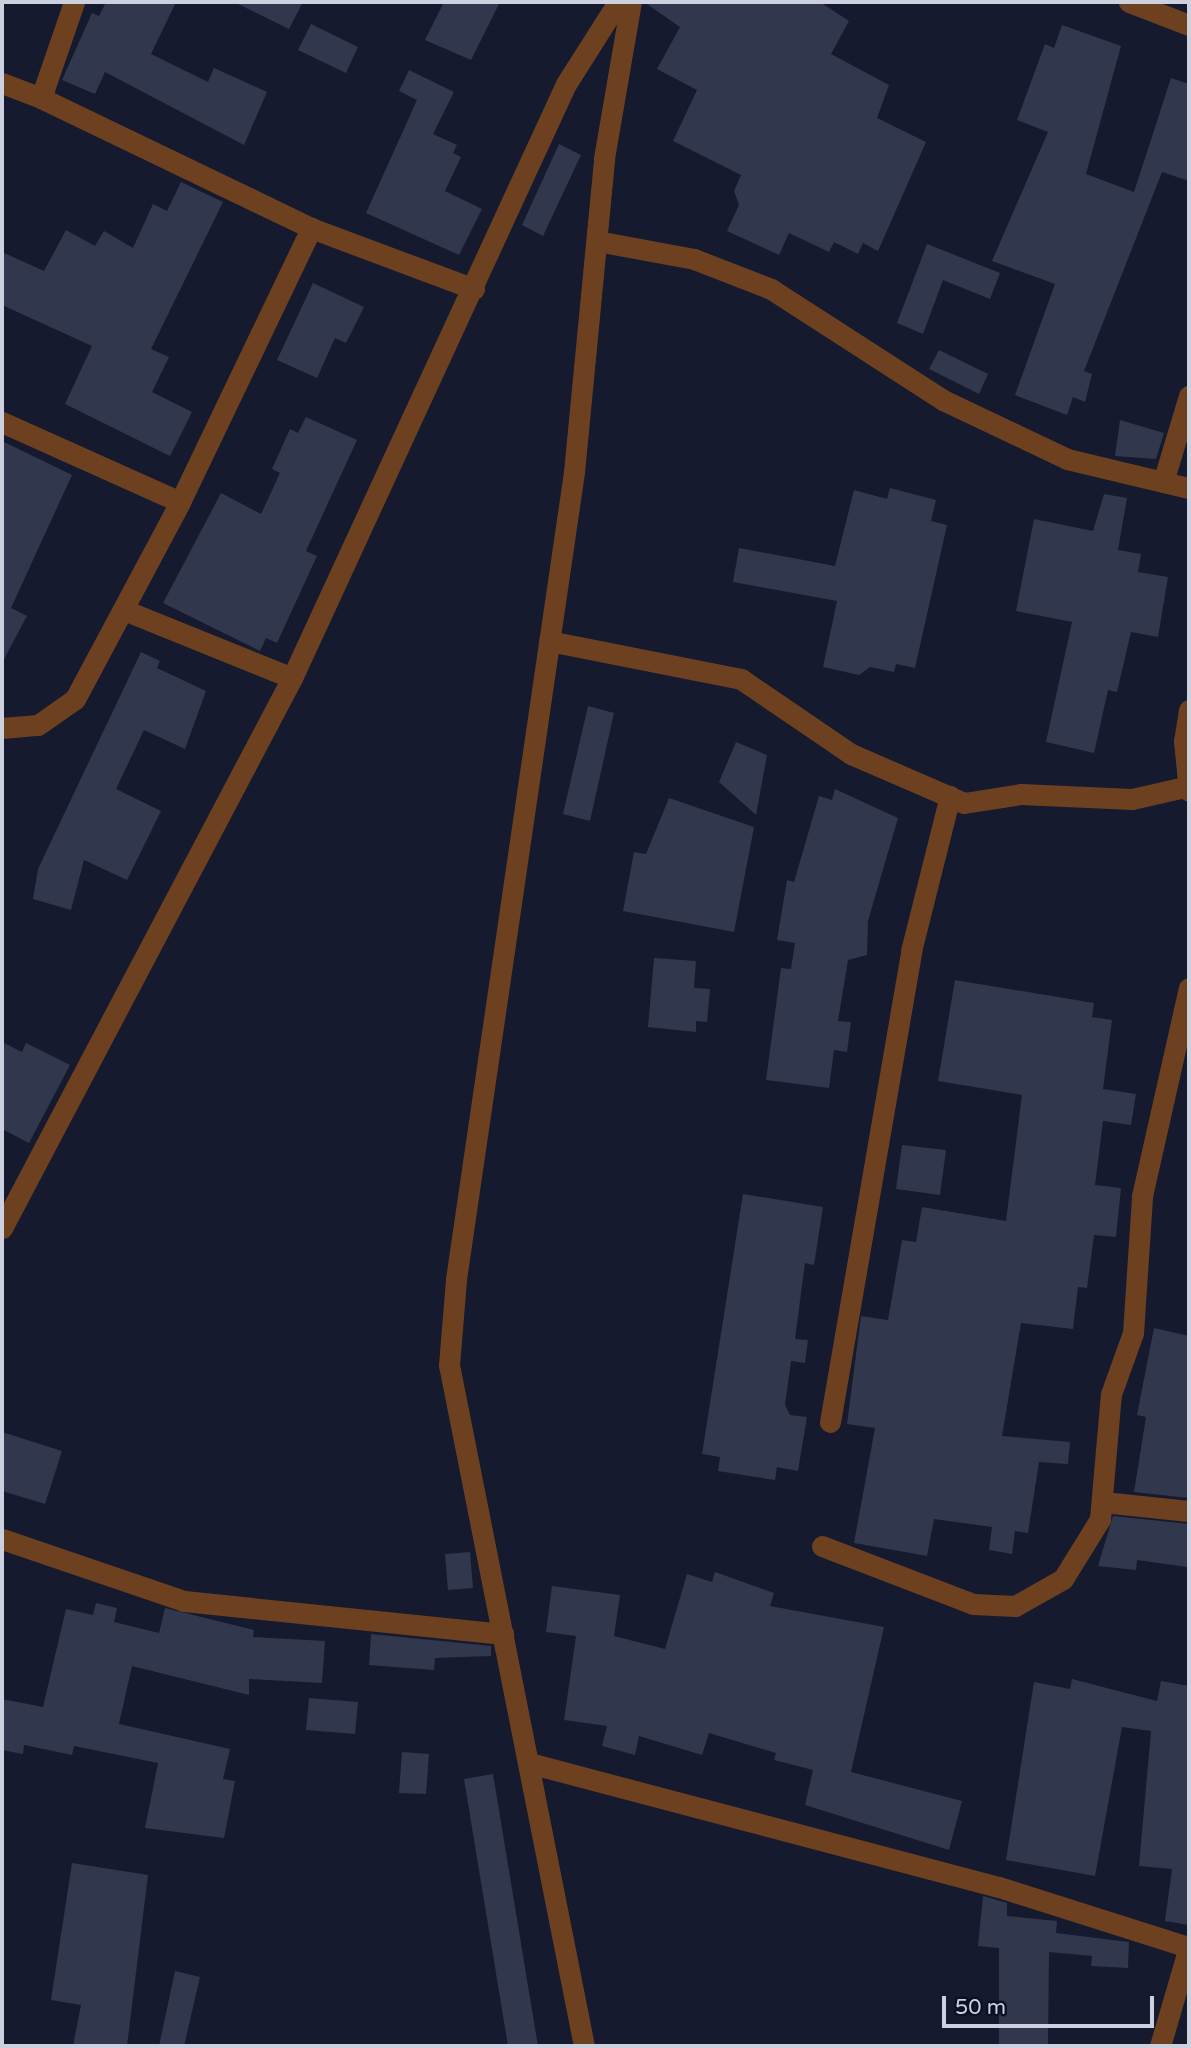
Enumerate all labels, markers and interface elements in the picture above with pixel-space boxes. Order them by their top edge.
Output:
scale bar [946,1982,1158,2026]
text: 50 m [955,1995,1006,2020]

